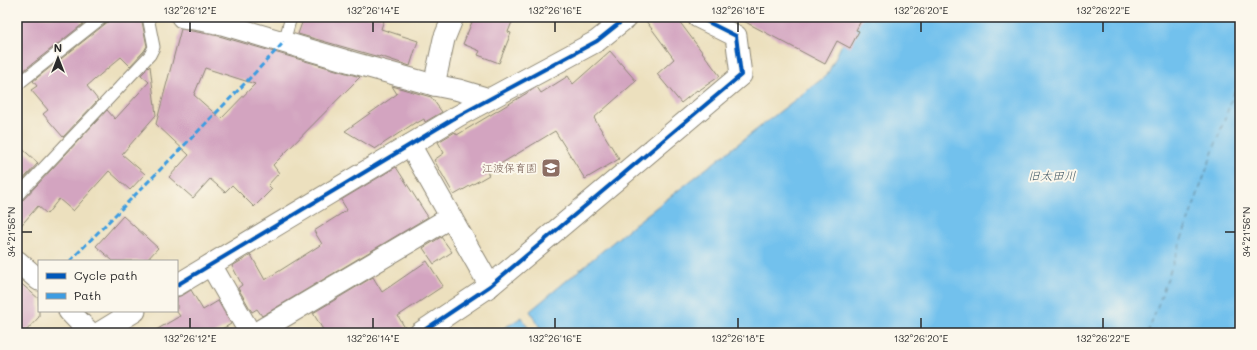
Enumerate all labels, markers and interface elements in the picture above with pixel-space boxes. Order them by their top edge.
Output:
text: 132°26'12"E [164,3,217,17]
text: 132°26'14"E [346,3,400,17]
text: 132°26'16"E [528,3,582,17]
text: 132°26'18"E [711,3,765,17]
text: 132°26'20"E [894,3,949,17]
text: 132°26'22"E [1076,3,1130,17]
north arrow [38,38,78,78]
text: N [54,40,62,55]
school or university icon: 江波保育園 [540,157,562,179]
place label: 江波保育園 [482,160,537,175]
water label: 旧太田川 [1028,167,1076,183]
text: 34°21'56"N [4,207,18,257]
text: 34°21'56"N [1239,207,1253,257]
legend [38,260,178,312]
text: Cycle path [74,267,137,283]
text: Path [74,287,101,303]
text: 132°26'12"E [164,331,217,345]
text: 132°26'14"E [346,331,400,345]
text: 132°26'16"E [528,331,582,345]
text: 132°26'18"E [711,331,765,345]
text: 132°26'20"E [894,331,949,345]
text: 132°26'22"E [1076,331,1130,345]

